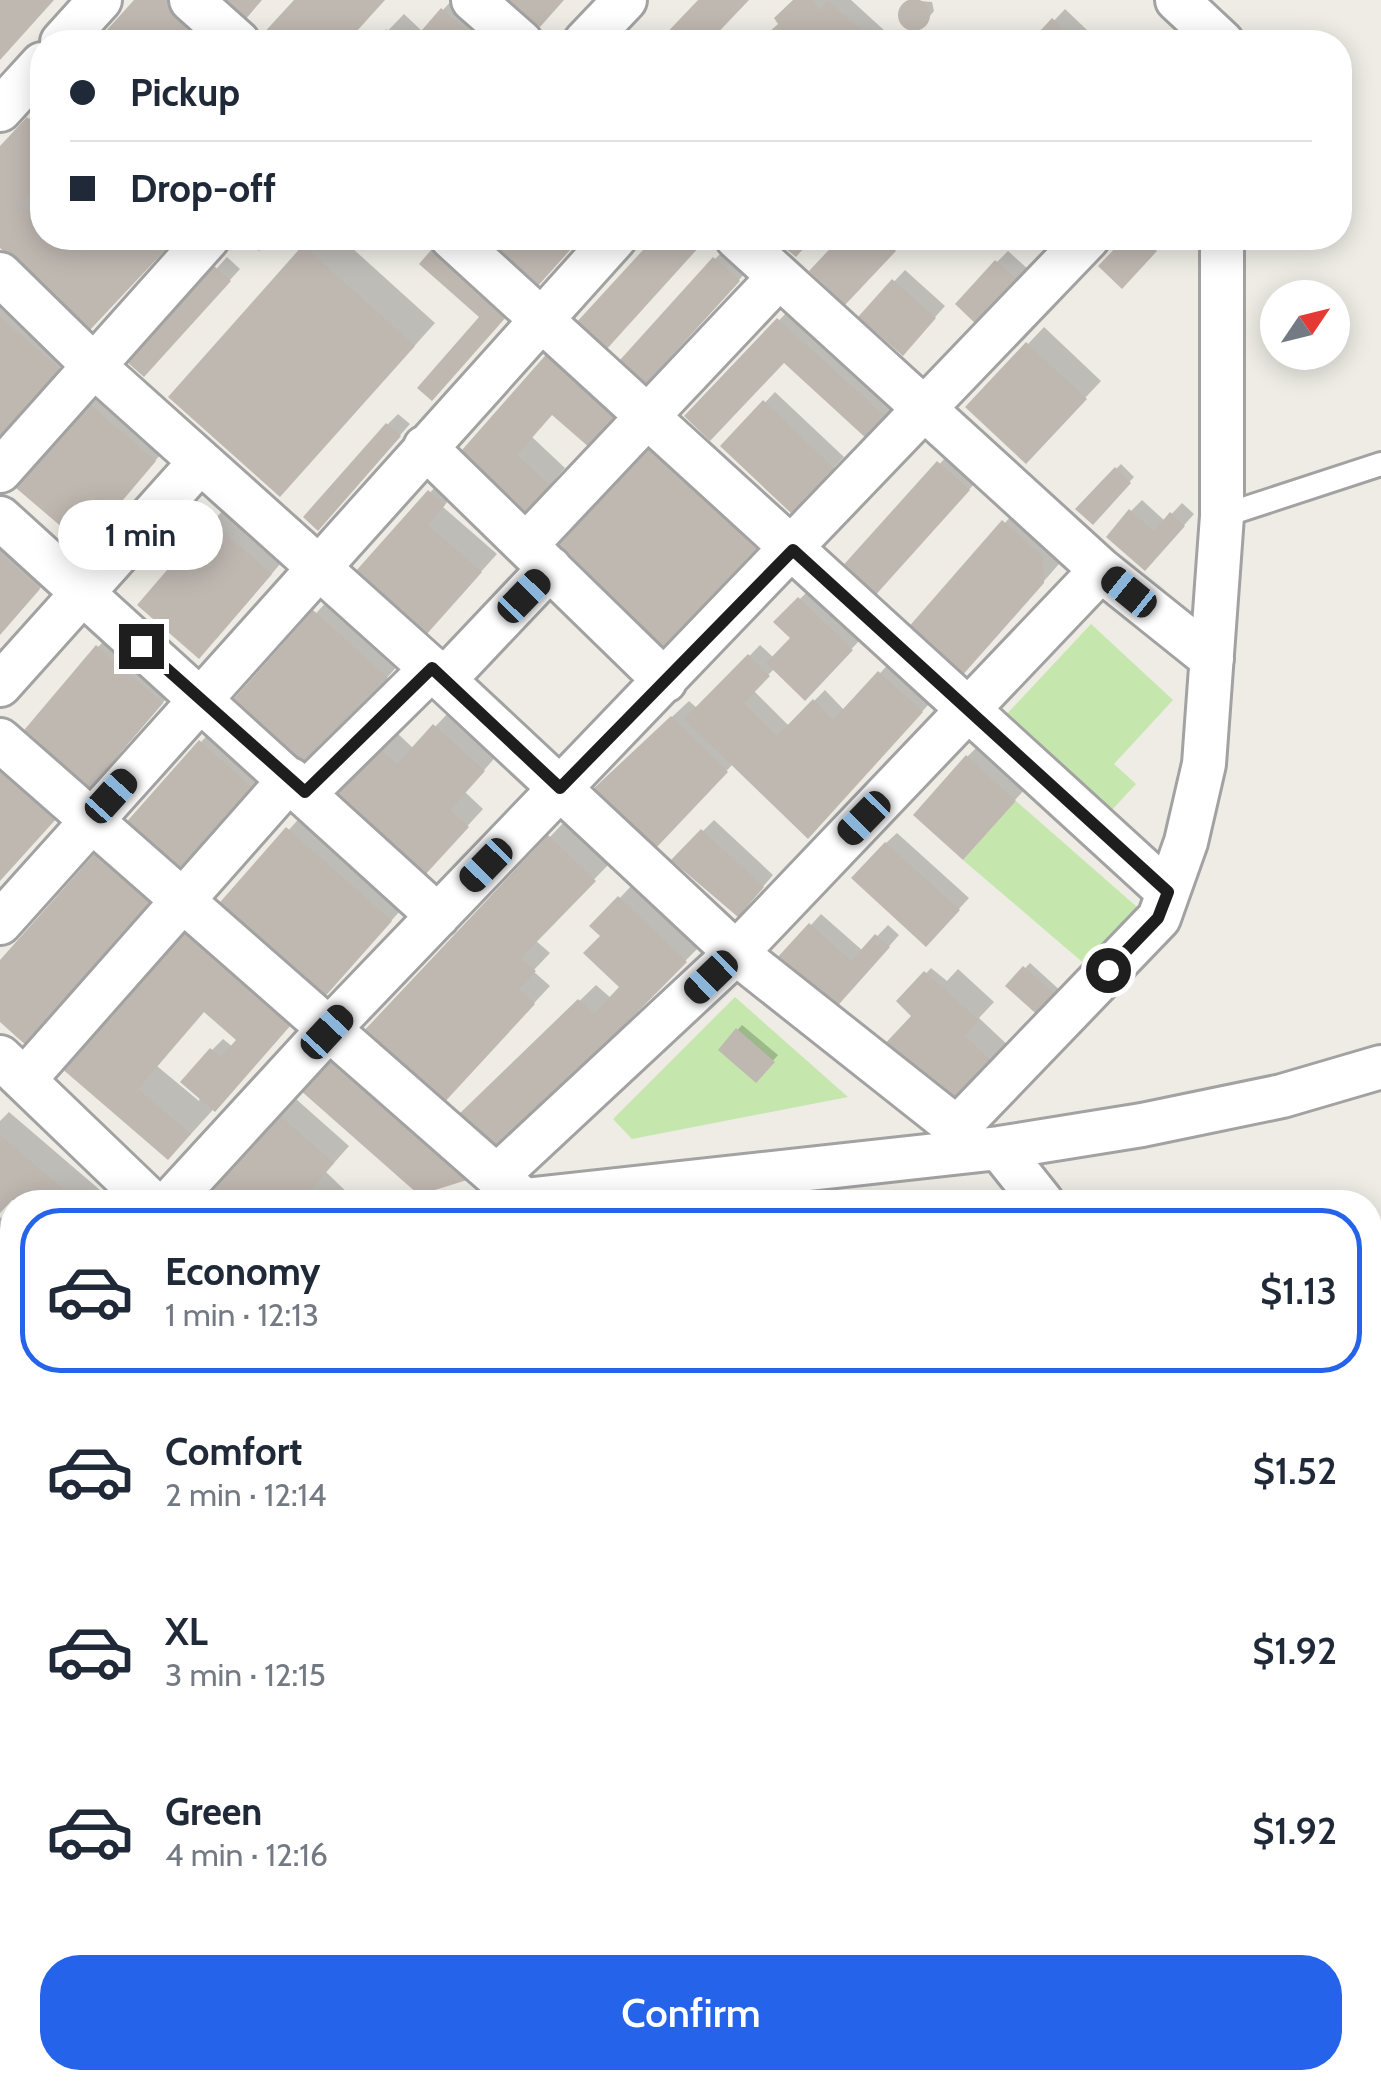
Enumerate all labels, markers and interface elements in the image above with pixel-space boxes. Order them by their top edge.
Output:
text: Pickup [130,69,240,116]
text: Drop-off [130,165,276,212]
north arrow [1260,280,1350,370]
map controls [1260,280,1350,370]
callout: 1 min [58,501,224,571]
text: 1 min [105,515,176,554]
car [1096,561,1162,623]
car [492,564,556,628]
route end [119,624,164,669]
car [80,764,142,828]
car [832,786,896,850]
car [454,833,518,897]
car [679,945,743,1009]
route start [1086,948,1131,993]
car [296,1000,358,1064]
icon: car [45,1246,135,1336]
text: Economy [165,1248,320,1295]
text: $1.13 [1260,1267,1337,1314]
text: 1 min · 12:13 [165,1295,319,1334]
icon: car [45,1426,135,1516]
text: Comfort [165,1428,302,1475]
text: $1.52 [1253,1447,1337,1494]
text: 2 min · 12:14 [165,1475,327,1514]
icon: car [45,1606,135,1696]
text: XL [165,1608,208,1655]
text: $1.92 [1252,1627,1337,1674]
text: 3 min · 12:15 [165,1655,326,1694]
icon: car [45,1786,135,1876]
text: Green [165,1788,262,1835]
text: $1.92 [1252,1807,1337,1854]
text: 4 min · 12:16 [165,1835,328,1874]
button: Confirm [40,1955,1342,2070]

